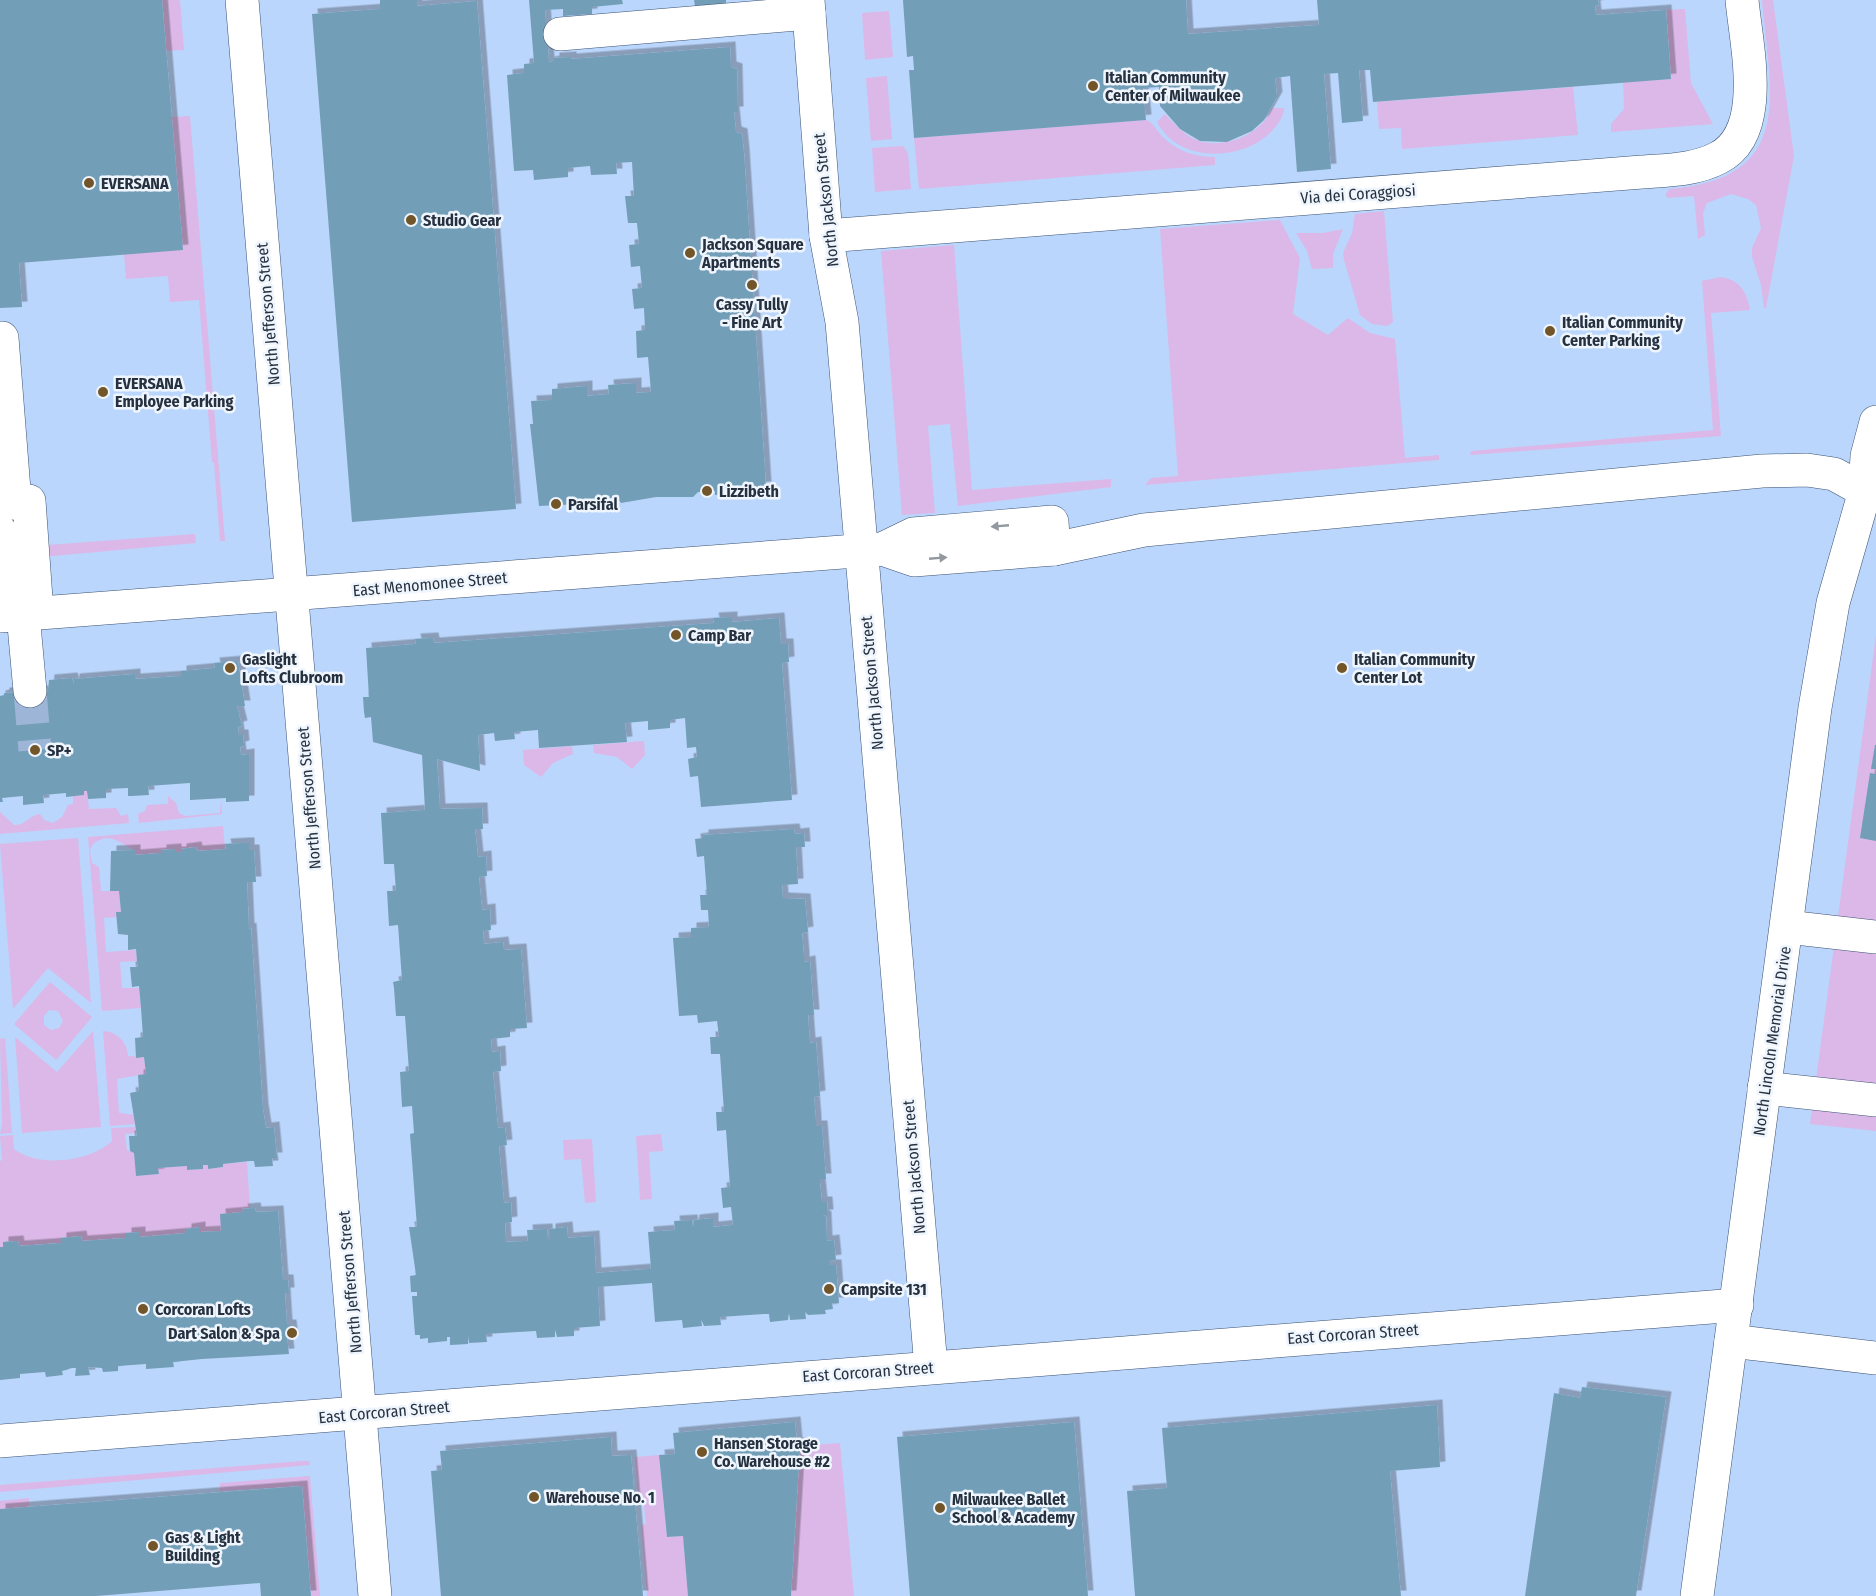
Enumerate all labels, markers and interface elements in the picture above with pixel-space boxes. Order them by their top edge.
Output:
place label: Italian Community Center of Milwaukee [1105,68,1241,105]
marker: Italian Community Center of Milwaukee [1086,79,1100,93]
street label: North Jackson Street [809,131,842,268]
place label: EVERSANA [101,174,169,193]
marker: EVERSANA [82,176,96,190]
street label: Via dei Coraggiosi [1300,180,1416,208]
place label: Studio Gear [423,211,501,230]
marker: Studio Gear [404,213,418,227]
place label: Jackson Square Apartments [701,235,804,272]
street label: North Jefferson Street [252,241,284,386]
marker: Jackson Square Apartments [683,246,697,260]
marker: Cassy Tully - Fine Art [745,278,759,292]
place label: Cassy Tully - Fine Art [716,295,789,332]
place label: Italian Community Center Parking [1562,313,1683,350]
marker: Italian Community Center Parking [1543,324,1557,338]
place label: EVERSANA Employee Parking [115,374,233,411]
marker: EVERSANA Employee Parking [96,385,110,399]
place label: Lizzibeth [719,482,779,501]
marker: Lizzibeth [700,484,714,498]
place label: Parsifal [568,495,618,514]
marker: Parsifal [549,497,563,511]
one-way arrow [990,521,1009,531]
one-way arrow [929,553,948,563]
street label: East Menomonee Street [352,568,509,600]
street label: North Jackson Street [857,614,887,751]
place label: Camp Bar [688,626,751,645]
marker: Camp Bar [669,628,683,642]
place label: Gaslight Lofts Clubroom [242,650,343,687]
place label: Italian Community Center Lot [1354,650,1475,687]
marker: Gaslight Lofts Clubroom [223,661,237,675]
marker: Italian Community Center Lot [1335,661,1349,675]
street label: North Jefferson Street [293,725,325,870]
place label: SP+ [47,741,72,760]
marker: SP+ [28,743,42,757]
street label: North Lincoln Memorial Drive [1749,945,1795,1137]
street label: North Jackson Street [899,1098,929,1235]
street label: North Jefferson Street [334,1209,366,1354]
place label: Campsite 131 [841,1280,927,1299]
marker: Campsite 131 [822,1282,836,1296]
place label: Corcoran Lofts [155,1300,251,1319]
marker: Corcoran Lofts [136,1302,150,1316]
street label: East Corcoran Street [1287,1320,1420,1348]
place label: Dart Salon & Spa [168,1324,280,1343]
marker: Dart Salon & Spa [285,1326,299,1340]
street label: East Corcoran Street [802,1358,935,1386]
street label: East Corcoran Street [318,1397,451,1427]
place label: Hansen Storage Co. Warehouse #2 [714,1434,831,1471]
marker: Hansen Storage Co. Warehouse #2 [695,1445,709,1459]
place label: Warehouse No. 1 [546,1488,655,1507]
marker: Warehouse No. 1 [527,1490,541,1504]
place label: Milwaukee Ballet School & Academy [952,1490,1075,1527]
marker: Milwaukee Ballet School & Academy [933,1501,947,1515]
place label: Gas & Light Building [165,1528,241,1565]
marker: Gas & Light Building [146,1539,160,1553]

